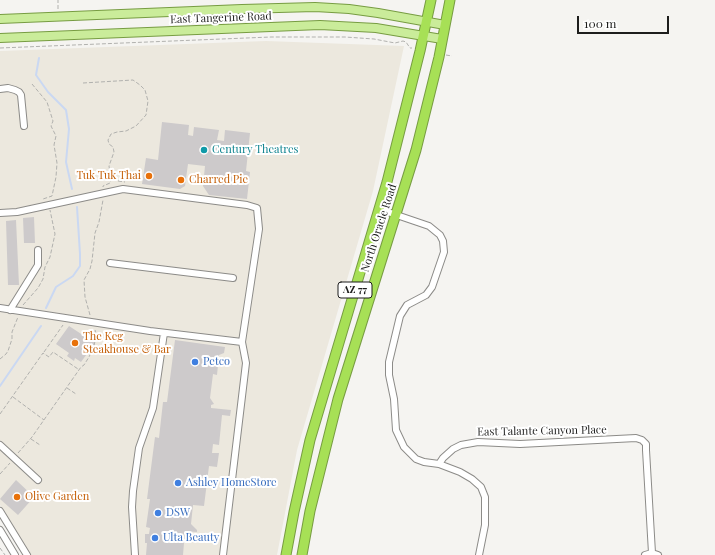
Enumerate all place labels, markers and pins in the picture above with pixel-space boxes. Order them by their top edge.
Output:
place label: Century Theatres [212,143,298,157]
marker: Century Theatres [199,145,209,155]
place label: Tuk Tuk Thai [77,169,141,183]
marker: Tuk Tuk Thai [144,171,154,181]
place label: Charred Pie [189,173,248,187]
marker: Charred Pie [176,175,186,185]
place label: The Keg Steakhouse & Bar [83,330,171,356]
marker: The Keg Steakhouse & Bar [70,338,80,348]
place label: Petco [203,355,230,369]
marker: Petco [190,357,200,367]
place label: Ashley HomeStore [186,476,277,490]
marker: Ashley HomeStore [173,478,183,488]
place label: Olive Garden [25,490,89,504]
marker: Olive Garden [12,492,22,502]
place label: DSW [166,506,190,520]
marker: DSW [153,508,163,518]
place label: Ulta Beauty [163,531,219,545]
marker: Ulta Beauty [150,533,160,543]

